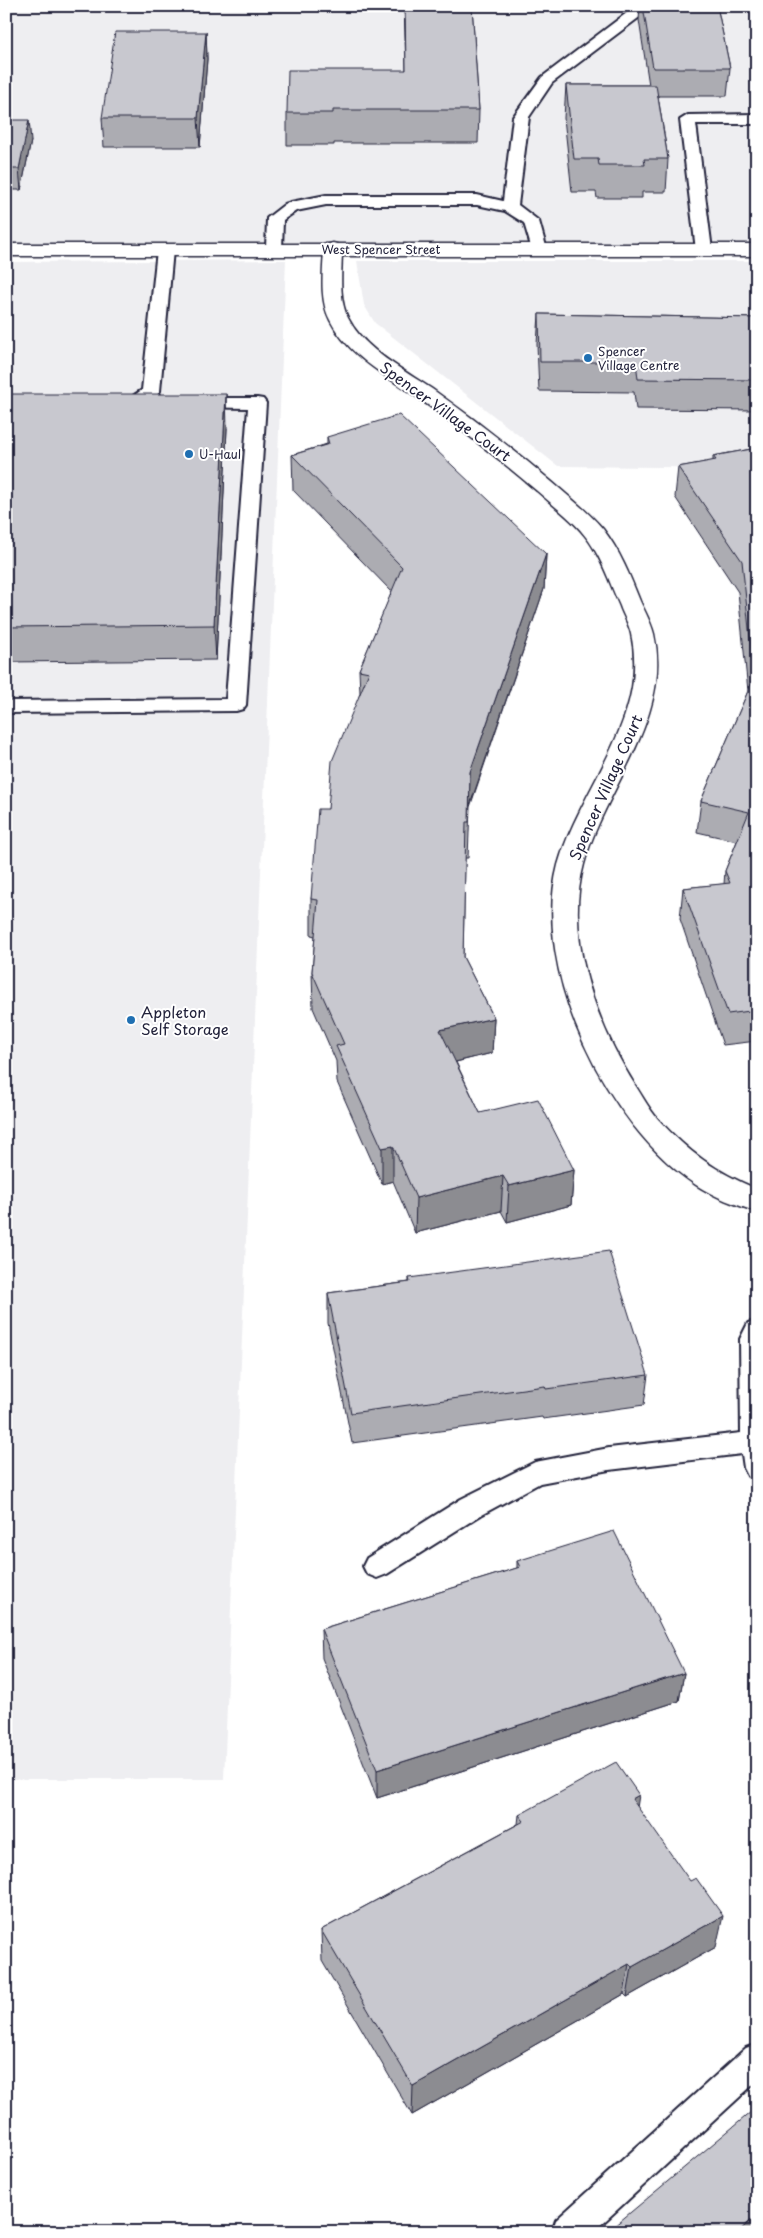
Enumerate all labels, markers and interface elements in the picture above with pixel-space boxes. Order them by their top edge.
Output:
street label: West Spencer Street [321,240,441,258]
place label: Spencer Village Centre [598,342,680,374]
marker: Spencer Village Centre [582,352,594,364]
street label: Spencer Village Court [376,356,516,466]
place label: U-Haul [199,445,241,463]
marker: U-Haul [183,448,195,460]
street label: Spencer Village Court [563,711,647,863]
place label: Appleton Self Storage [141,1000,229,1040]
marker: Appleton Self Storage [125,1014,137,1026]

